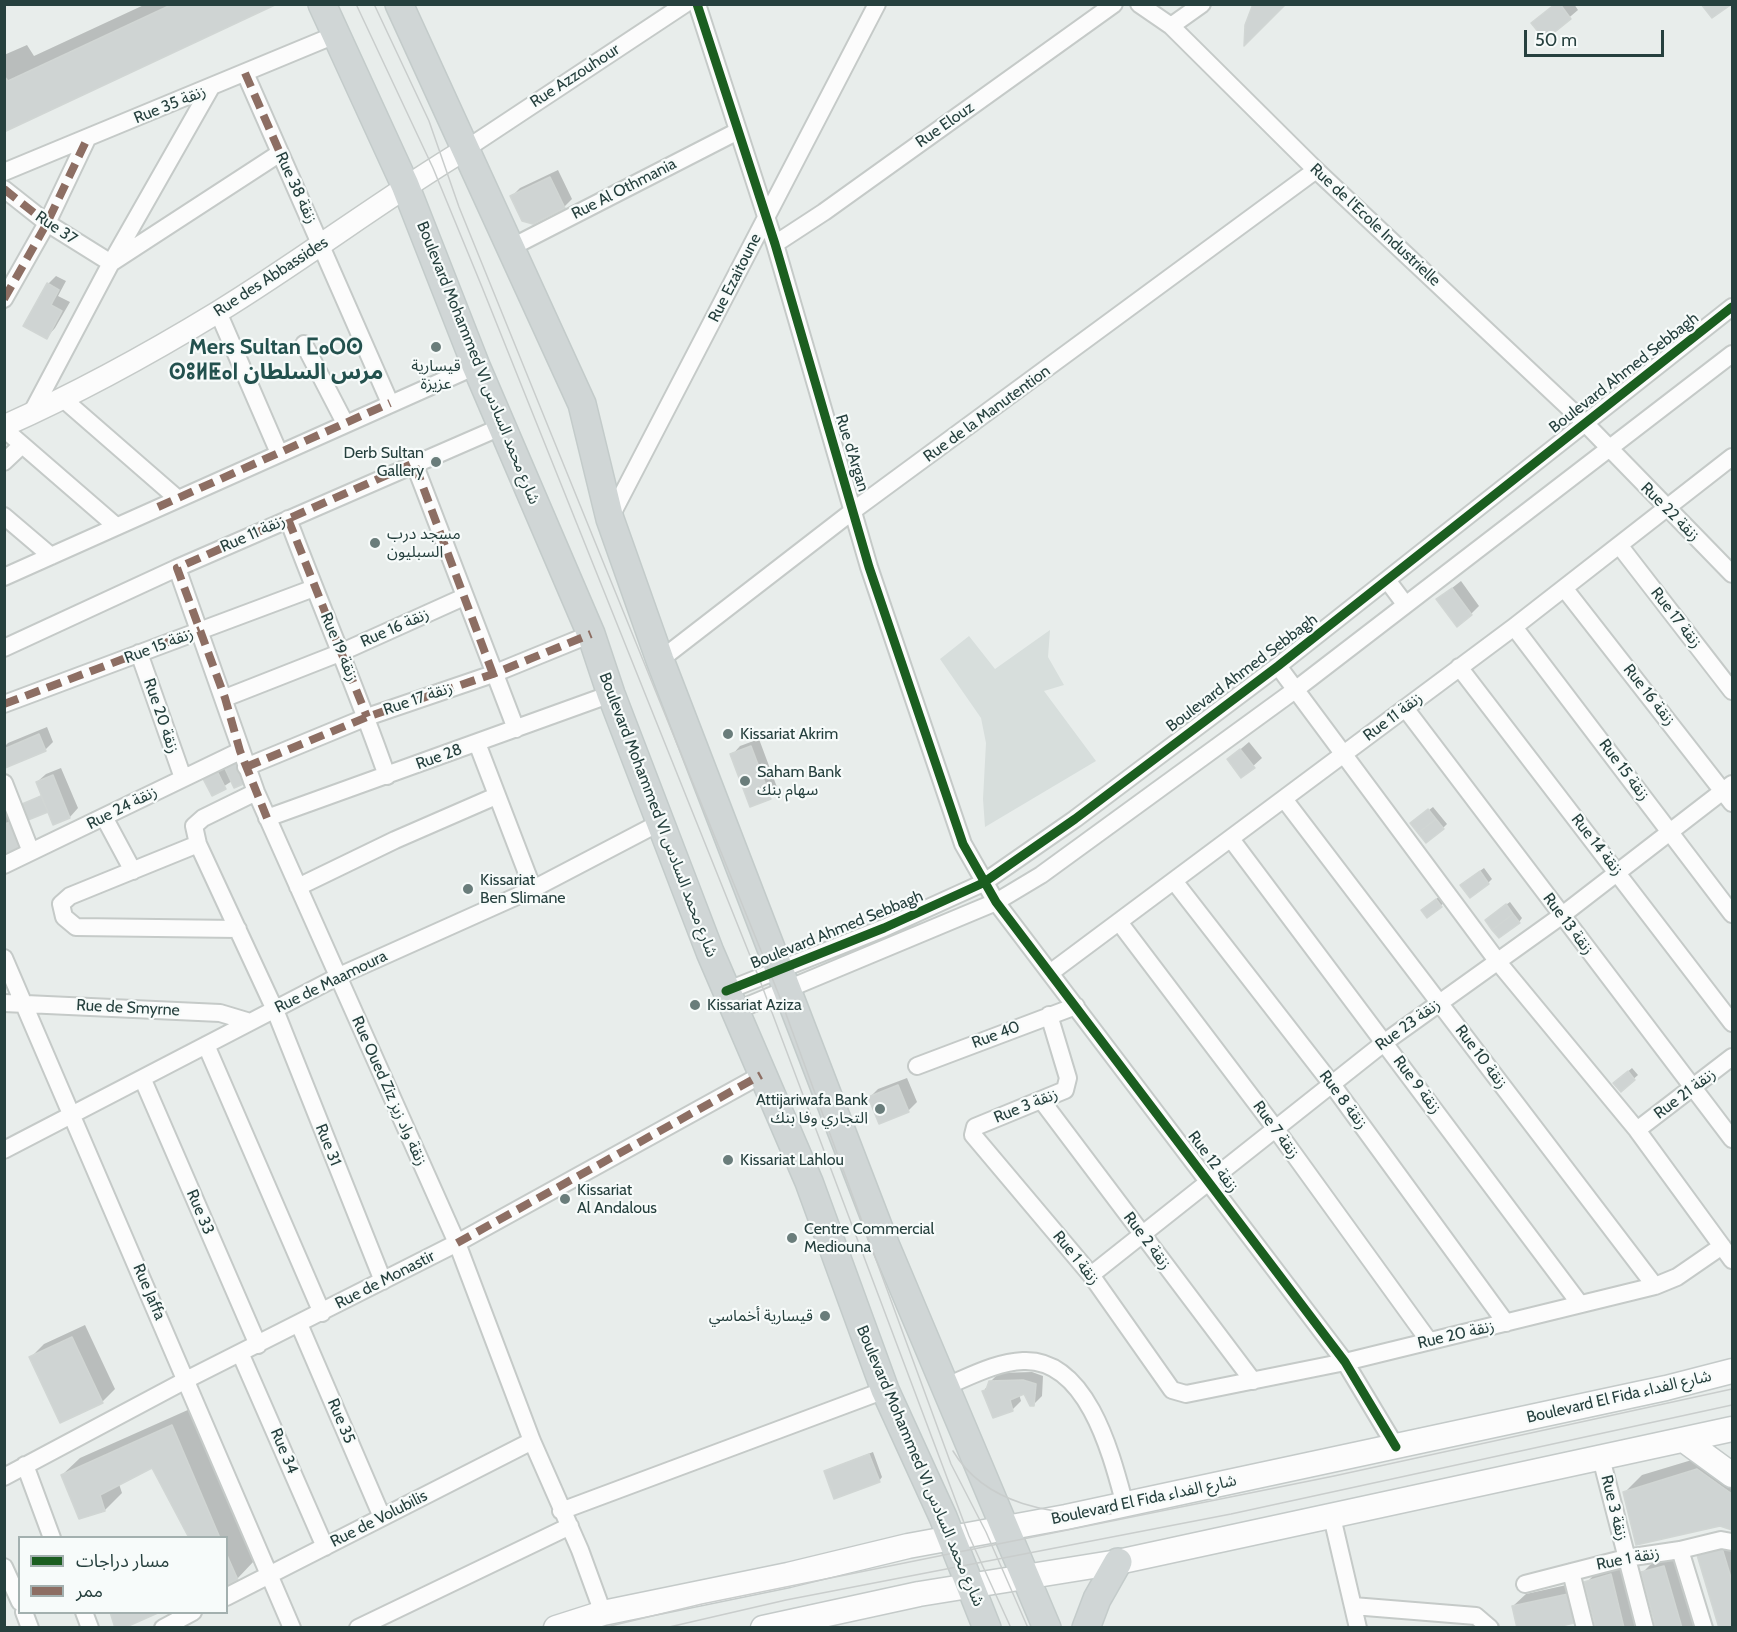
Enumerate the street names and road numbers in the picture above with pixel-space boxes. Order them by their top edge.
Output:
street label: Rue Azzouhour [527,40,623,112]
street label: Rue 35 زنقة [131,82,209,128]
street label: Rue Elouz [912,98,978,152]
street label: Rue 38 زنقة [271,149,321,227]
street label: Rue Al Othmania [568,154,680,224]
street label: Rue de l'Ecole Industrielle [1306,160,1444,290]
street label: Rue 37 [31,207,81,249]
street label: Boulevard Mohammed VI شارع محمد السادس [412,219,544,507]
street label: Rue Ezaitoune [704,231,766,325]
street label: Rue des Abbassides [210,233,332,321]
street label: Boulevard Ahmed Sebbagh [1546,309,1702,437]
street label: Rue de la Manutention [920,362,1054,466]
street label: Rue d'Argan [831,412,873,494]
street label: Rue 22 زنقة [1637,479,1703,545]
street label: Rue 11 زنقة [218,511,288,557]
street label: Rue 17 زنقة [1646,584,1706,652]
street label: Rue 16 زنقة [358,604,432,652]
street label: Rue 19 زنقة [316,610,362,684]
street label: Boulevard Ahmed Sebbagh [1163,610,1321,736]
street label: Rue 15 زنقة [122,624,196,668]
street label: Rue 16 زنقة [1619,660,1679,730]
street label: Boulevard Mohammed VI شارع محمد السادس [595,670,721,960]
street label: Rue 20 زنقة [139,676,183,756]
street label: Rue 17 زنقة [381,678,455,720]
street label: Rue 11 زنقة [1360,689,1426,745]
street label: Rue 15 زنقة [1595,735,1653,805]
street label: Rue 28 [413,740,465,774]
street label: Rue 24 زنقة [84,782,160,834]
street label: Rue 14 زنقة [1567,810,1627,880]
street label: Boulevard Ahmed Sebbagh [748,887,926,973]
street label: Rue 13 زنقة [1539,889,1597,959]
street label: Rue de Maamoura [272,947,390,1017]
street label: Rue 23 زنقة [1372,995,1444,1055]
street label: Rue de Smyrne [76,996,180,1020]
street label: Rue Oued Ziz زنقة واد زيز [347,1013,431,1169]
street label: Rue 40 [969,1017,1023,1053]
street label: Rue 10 زنقة [1451,1021,1511,1093]
street label: Rue 9 زنقة [1389,1052,1445,1118]
street label: Rue 21 زنقة [1650,1065,1720,1123]
street label: Rue 8 زنقة [1315,1067,1371,1133]
street label: Rue 3 زنقة [991,1084,1061,1128]
street label: Rue 7 زنقة [1249,1097,1303,1163]
street label: Rue 31 [311,1121,345,1169]
street label: Rue 12 زنقة [1184,1127,1242,1197]
street label: Rue 33 [182,1187,218,1237]
street label: Rue 2 زنقة [1119,1208,1175,1274]
street label: Rue 1 زنقة [1048,1227,1104,1289]
street label: Rue de Monastir [332,1247,438,1313]
street label: Rue Jaffa [129,1261,169,1323]
street label: Rue 20 زنقة [1416,1317,1496,1353]
street label: Boulevard Mohammed VI شارع محمد السادس [852,1323,988,1609]
street label: Boulevard El Fida شارع الفداء [1525,1366,1713,1428]
street label: Rue 35 [323,1396,359,1446]
street label: Rue 34 [266,1425,302,1477]
street label: Boulevard El Fida شارع الفداء [1050,1471,1238,1529]
street label: Rue 3 زنقة [1597,1473,1631,1543]
street label: Rue de Volubilis [327,1486,431,1552]
street label: Rue 1 زنقة [1595,1543,1661,1575]

